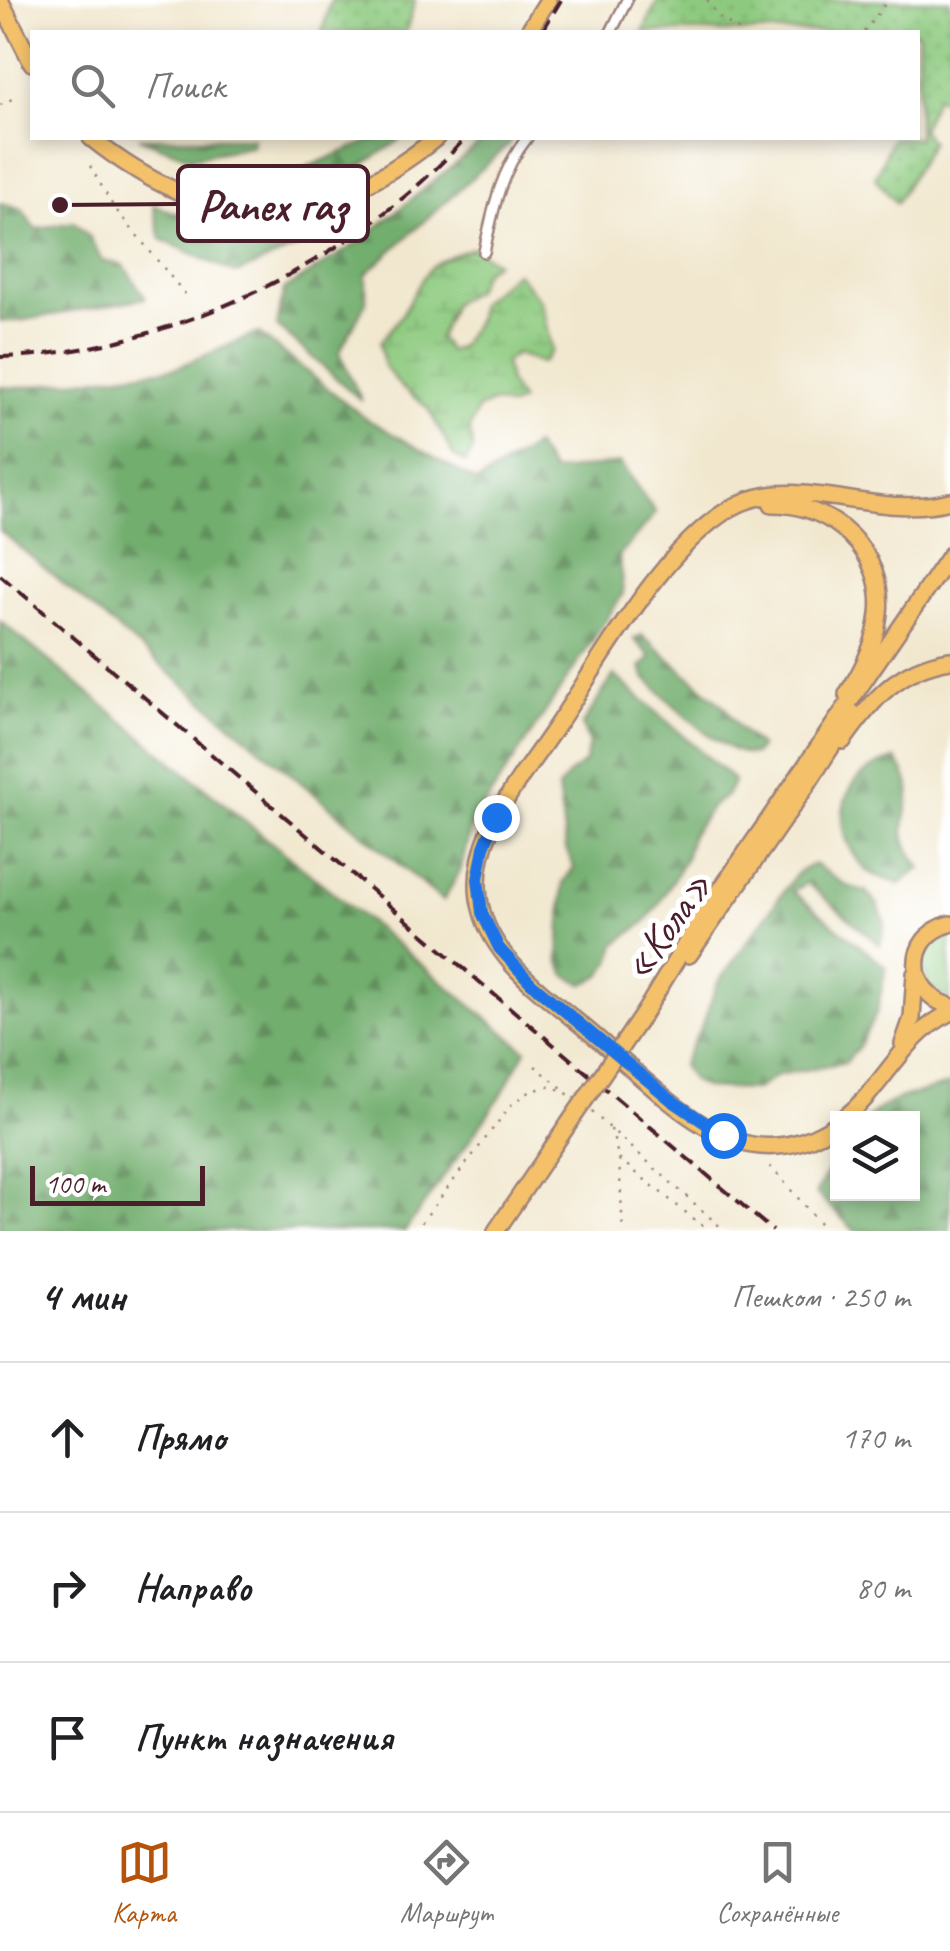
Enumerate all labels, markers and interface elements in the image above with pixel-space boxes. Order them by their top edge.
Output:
search box [30,30,920,140]
icon: search [65,58,120,113]
text: Поиск [145,62,225,109]
callout: Panex газ [178,166,368,241]
text: Panex газ [198,177,351,234]
route end [474,795,520,841]
street label: «Кола» [610,861,724,991]
map controls [830,1111,920,1201]
button: layers [830,1111,920,1201]
route start [701,1113,747,1159]
scale bar [30,1161,205,1206]
text: 100 m [45,1166,105,1201]
text: 4 мин [40,1270,125,1323]
text: Пешком · 250 m [731,1276,910,1317]
icon: ahead [40,1410,95,1465]
text: Прямо [135,1414,225,1461]
text: 170 m [841,1417,910,1458]
icon: right [40,1560,95,1615]
text: Направо [135,1564,251,1611]
text: 80 m [856,1567,910,1608]
icon: arrive [40,1710,95,1765]
text: Пункт назначения [135,1714,392,1761]
tab: Карта [112,1835,176,1930]
tab: Маршрут [400,1835,492,1930]
tab: Сохранённые [716,1835,838,1930]

